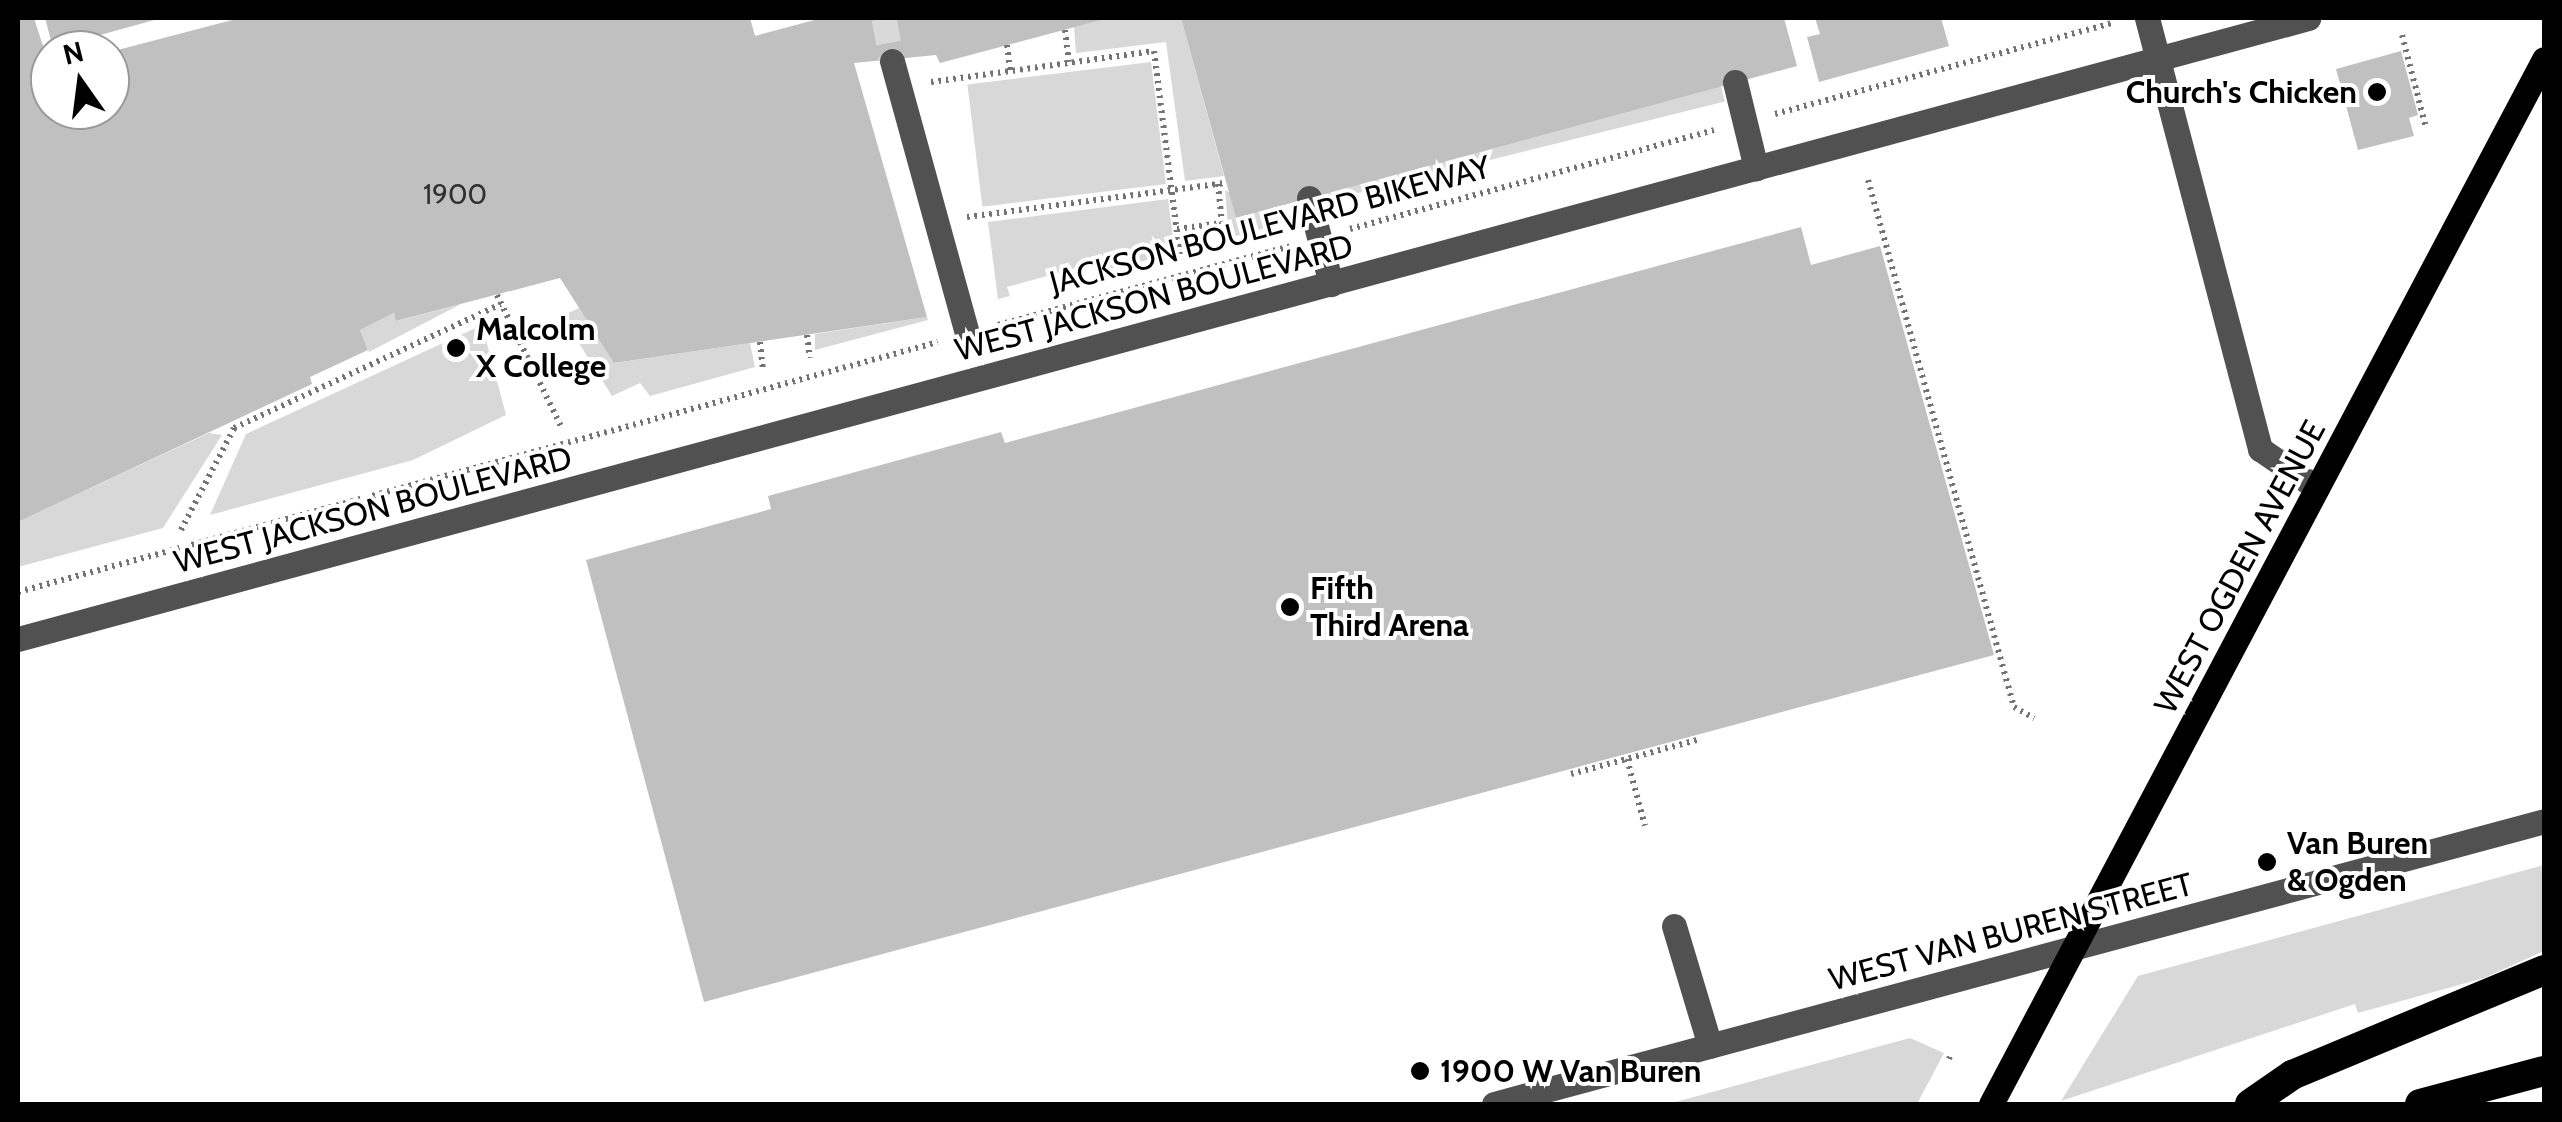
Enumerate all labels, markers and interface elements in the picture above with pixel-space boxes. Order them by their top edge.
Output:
north arrow [30,30,130,130]
text: N [60,34,87,72]
place label: Church's Chicken [2126,73,2357,111]
marker: Church's Chicken [2366,81,2388,103]
street label: JACKSON BOULEVARD BIKEWAY [1046,148,1494,302]
house number: 1900 [423,177,487,211]
street label: WEST JACKSON BOULEVARD [951,226,1357,370]
place label: Malcolm X College [476,311,606,386]
marker: Malcolm X College [445,337,467,359]
street label: WEST OGDEN AVENUE [2146,414,2334,720]
street label: WEST JACKSON BOULEVARD [170,438,576,582]
place label: Fifth Third Arena [1310,570,1469,645]
marker: Fifth Third Arena [1279,596,1301,618]
place label: Van Buren & Ogden [2287,825,2428,900]
marker: Van Buren & Ogden [2256,851,2278,873]
street label: WEST VAN BUREN STREET [1825,865,2197,999]
place label: 1900 W Van Buren [1440,1052,1701,1090]
marker: 1900 W Van Buren [1409,1060,1431,1082]

